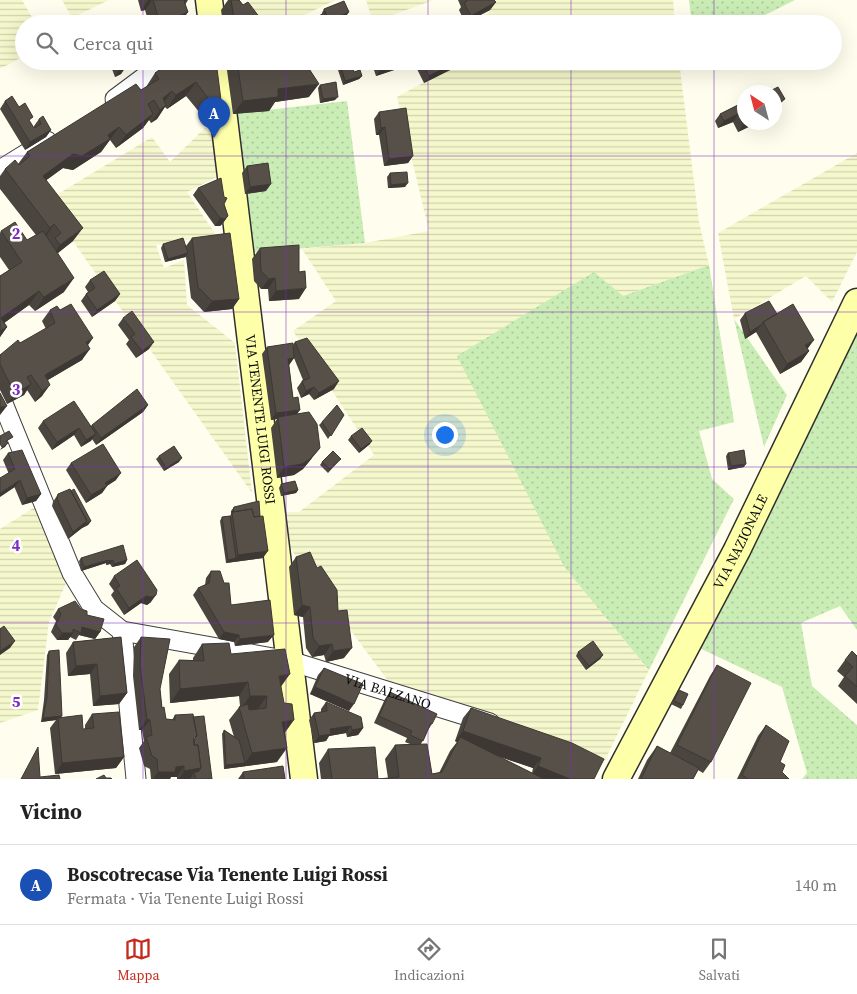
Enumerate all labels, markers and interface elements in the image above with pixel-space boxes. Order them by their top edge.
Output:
search box [15,15,842,70]
icon: search [33,29,61,57]
text: Cerca qui [73,30,153,56]
north arrow [737,85,782,130]
pin: A [198,97,230,138]
text: 2 [12,222,21,244]
street label: VIA TENENTE LUIGI ROSSI [240,333,281,506]
text: 3 [12,378,21,400]
your location [432,422,458,448]
street label: VIA NAZIONALE [708,491,773,593]
text: 4 [12,534,21,556]
street label: VIA BALZANO [342,669,434,714]
text: 5 [12,690,21,712]
text: Vicino [20,797,82,826]
text: Boscotrecase Via Tenente Luigi Rossi [67,861,388,887]
text: A [31,874,41,896]
text: 140 m [795,874,837,896]
text: Fermata · Via Tenente Luigi Rossi [67,887,304,909]
tab: Mappa [117,935,160,985]
tab: Indicazioni [394,935,465,985]
tab: Salvati [699,935,740,985]

